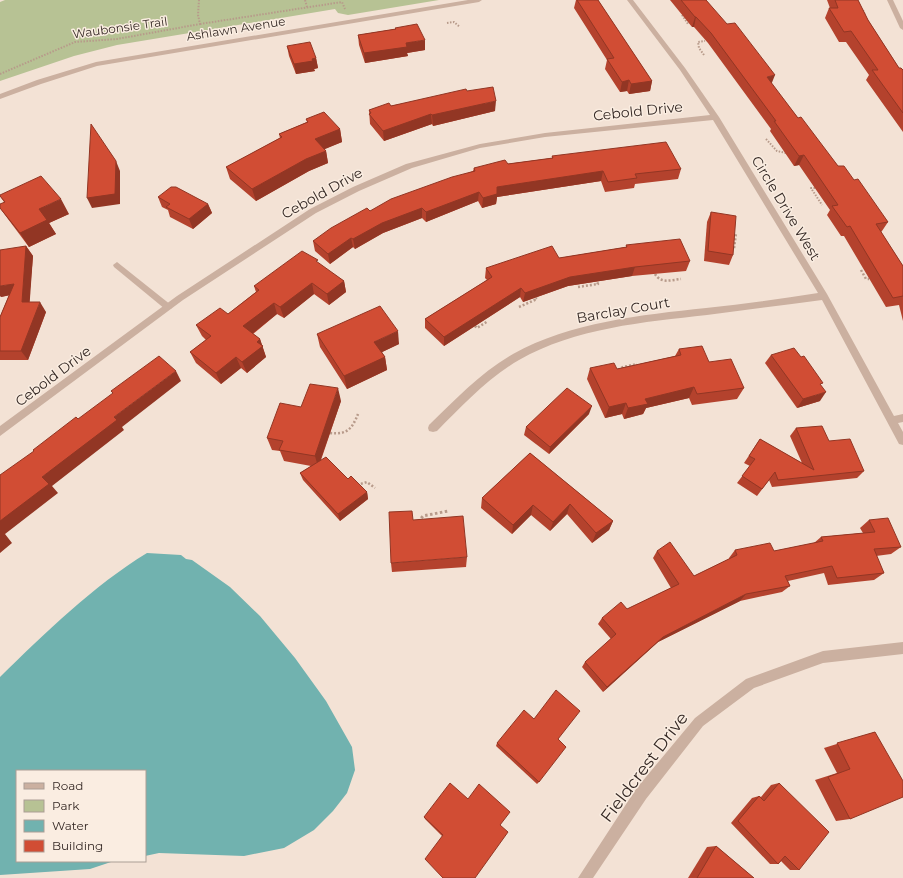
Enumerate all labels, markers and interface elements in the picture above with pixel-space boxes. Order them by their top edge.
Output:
street label: Waubonsie Trail [72,13,168,42]
street label: Ashlawn Avenue [185,13,286,44]
street label: Cebold Drive [592,97,684,125]
street label: Circle Drive West [748,152,824,264]
street label: Cebold Drive [278,163,366,223]
street label: Barclay Court [575,293,671,327]
street label: Cebold Drive [12,342,94,410]
street label: Fieldcrest Drive [596,708,692,826]
legend [16,770,146,862]
text: Road [52,778,83,793]
text: Park [52,798,80,813]
text: Water [52,818,89,833]
text: Building [52,838,103,853]

